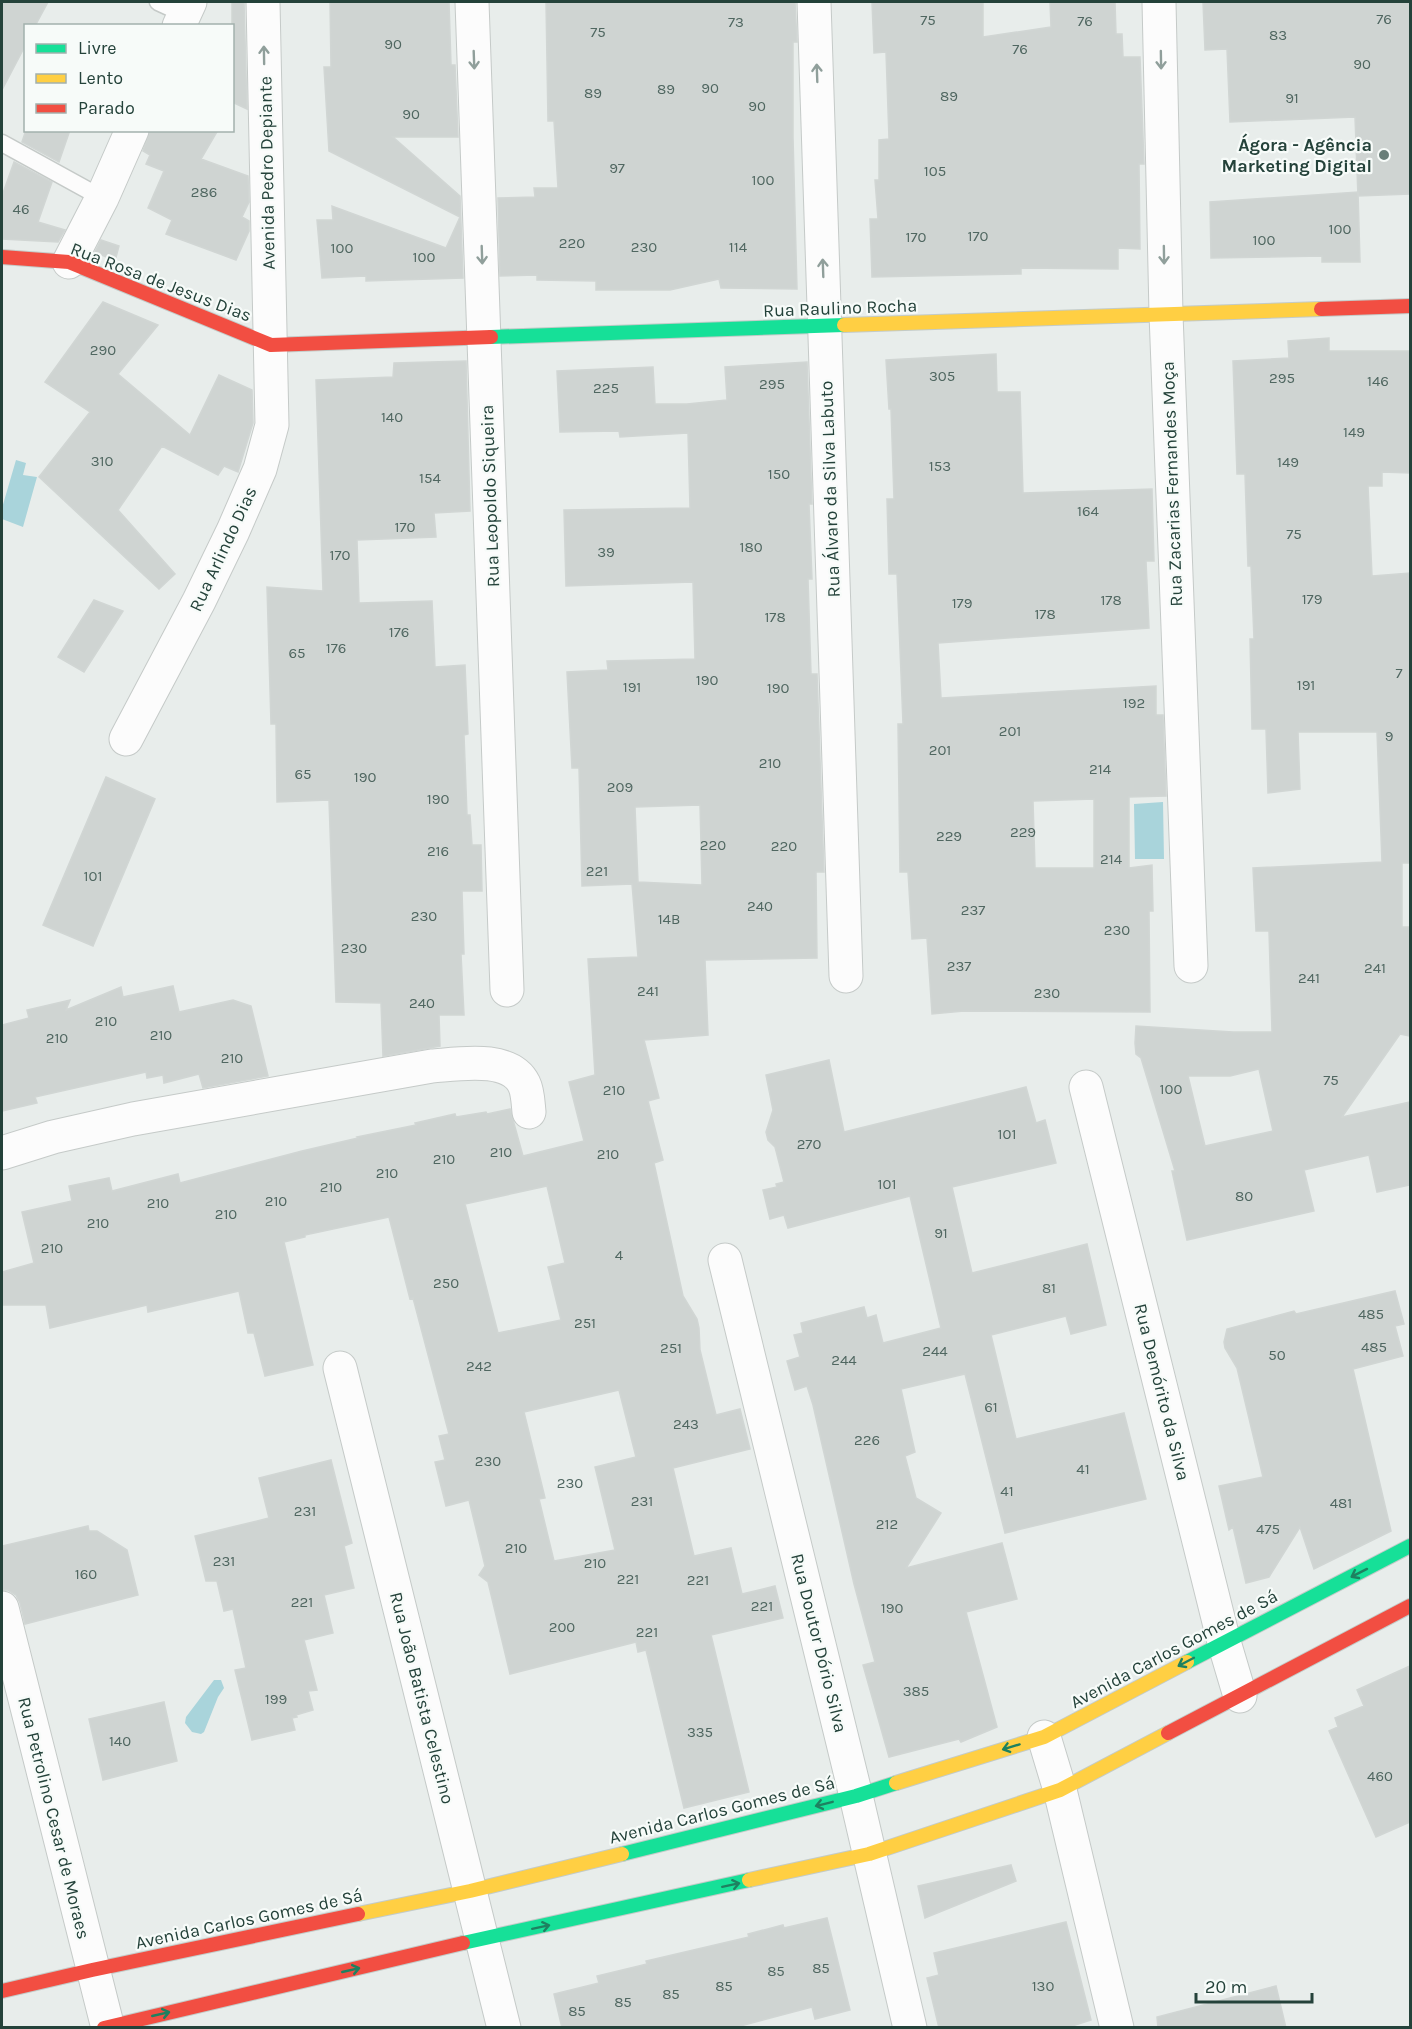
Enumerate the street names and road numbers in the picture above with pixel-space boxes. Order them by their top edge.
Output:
street label: Avenida Pedro Depiante [254,76,280,270]
street label: Rua Rosa de Jesus Dias [67,237,255,327]
street label: Rua Raulino Rocha [763,294,917,322]
street label: Rua Zacarias Fernandes Moça [1157,361,1187,607]
street label: Rua Álvaro da Silva Labuto [814,380,845,598]
street label: Rua Leopoldo Siqueira [476,404,504,588]
street label: Rua Arlindo Dias [184,483,262,615]
street label: Rua Demórito da Silva [1129,1301,1195,1483]
street label: Rua Doutor Dório Silva [786,1551,852,1735]
street label: Avenida Carlos Gomes de Sá [1067,1585,1281,1713]
street label: Rua João Batista Celestino [385,1590,459,1806]
street label: Rua Petrolino Cesar de Moraes [13,1695,95,1941]
street label: Avenida Carlos Gomes de Sá [607,1771,837,1849]
street label: Avenida Carlos Gomes de Sá [133,1884,365,1954]

